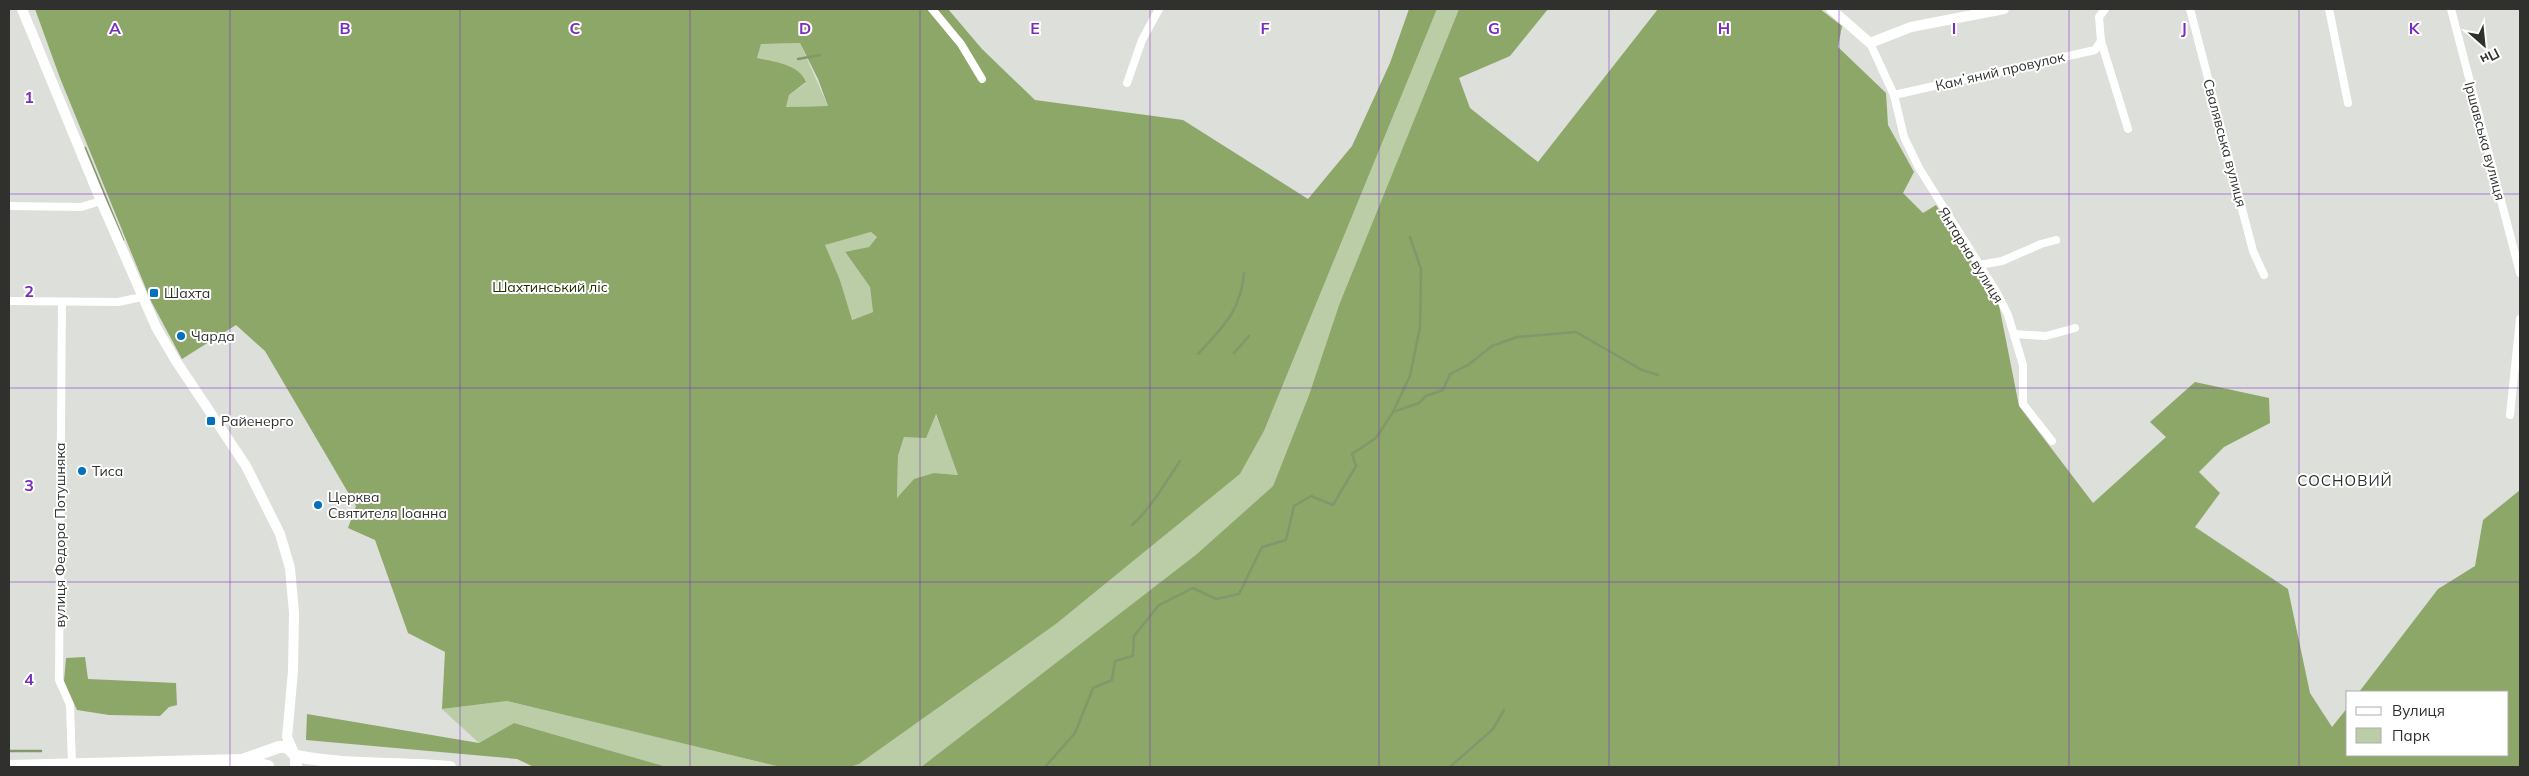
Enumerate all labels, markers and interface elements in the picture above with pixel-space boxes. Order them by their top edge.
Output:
text: A [109,18,121,38]
text: B [339,18,351,38]
text: C [570,18,581,38]
text: D [799,18,811,38]
text: E [1030,18,1040,38]
text: F [1260,18,1270,38]
text: G [1488,18,1500,38]
text: H [1718,18,1730,38]
text: I [1952,18,1956,38]
text: J [2181,18,2187,38]
text: K [2409,18,2421,38]
north arrow [2459,20,2509,70]
text: Пн [2477,44,2503,69]
street label: Камʼяний провулок [1934,47,2067,95]
street label: Свалявська вулиця [2199,77,2251,209]
street label: Іршавська вулиця [2460,80,2510,202]
text: 1 [24,87,34,107]
street label: Янтарна вулиця [1934,204,2008,306]
park label: Шахтинський ліс [492,278,608,296]
text: 2 [24,281,34,301]
place label: Шахта [164,284,210,302]
marker: Шахта [148,287,160,299]
place label: Чарда [191,327,235,345]
marker: Чарда [175,330,187,342]
place label: Райенерго [221,412,294,430]
marker: Райенерго [205,415,217,427]
street label: вулиця Федора Потушняка [51,442,69,628]
place label: Тиса [92,462,123,480]
marker: Тиса [76,465,88,477]
district label: СОСНОВИЙ [2297,471,2393,490]
text: 3 [24,475,34,495]
place label: Церква Святителя Іоанна [328,488,447,522]
marker: Церква Святителя Іоанна [312,499,324,511]
text: 4 [24,669,34,689]
legend [2346,691,2509,756]
text: Вулиця [2392,701,2445,720]
text: Парк [2392,726,2431,745]

